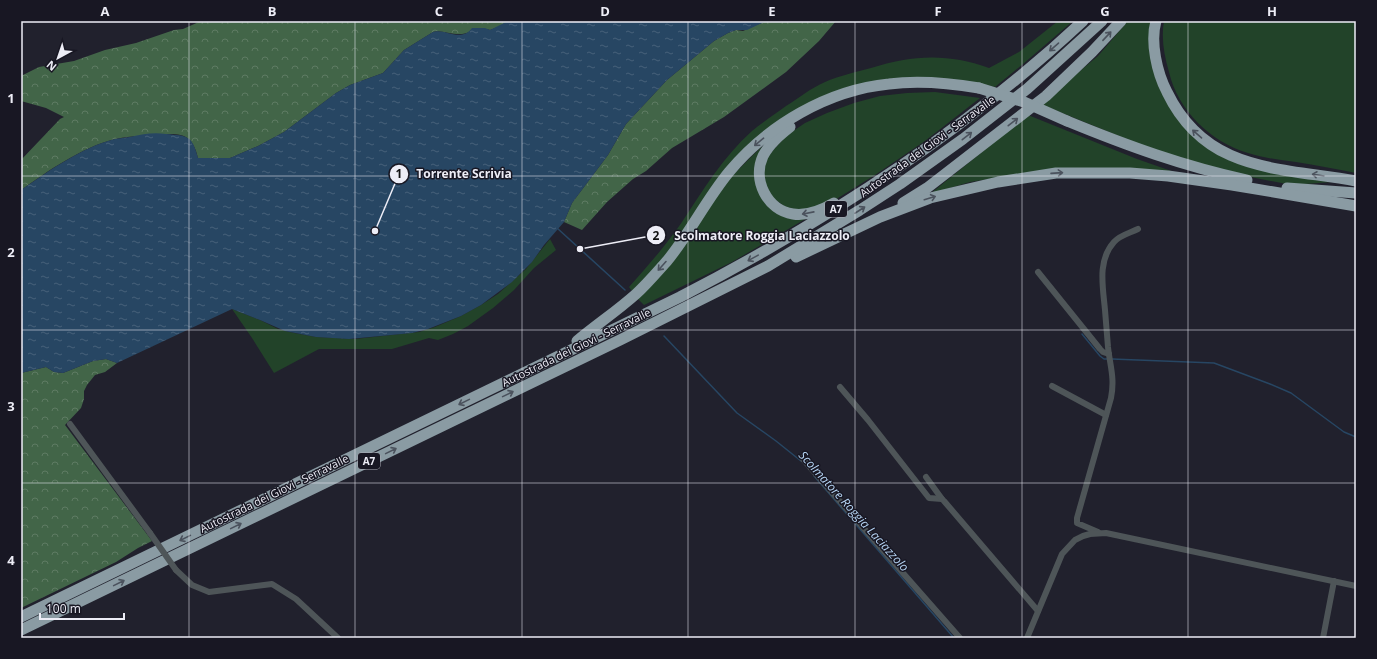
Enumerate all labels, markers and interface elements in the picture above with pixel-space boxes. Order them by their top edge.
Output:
text: A [101,2,110,20]
text: B [268,2,277,20]
text: C [435,2,443,20]
text: D [600,2,610,20]
text: E [768,2,776,20]
text: F [934,2,942,20]
text: G [1100,2,1110,20]
text: H [1267,2,1277,20]
one-way arrow [1102,31,1111,41]
north arrow [38,38,78,78]
one-way arrow [1049,43,1059,52]
text: N [43,57,60,75]
text: 1 [7,89,15,107]
street label: Autostrada dei Giovi - Serravalle [856,92,998,200]
one-way arrow [1008,118,1019,126]
one-way arrow [1192,129,1202,139]
one-way arrow [961,131,972,140]
one-way arrow [754,137,765,146]
callout: Torrente Scrivia [389,162,520,186]
text: 1 [396,165,402,182]
text: Torrente Scrivia [416,165,512,182]
one-way arrow [1050,170,1063,177]
one-way arrow [1311,171,1324,179]
one-way arrow [923,194,935,202]
road number: A7 [825,201,847,217]
one-way arrow [854,205,866,213]
one-way arrow [801,209,814,217]
callout: Scolmatore Roggia Laciazzolo [646,223,858,247]
text: 2 [653,227,660,244]
text: Scolmatore Roggia Laciazzolo [674,227,850,244]
text: 2 [7,243,15,261]
one-way arrow [747,255,759,262]
one-way arrow [658,260,667,271]
street label: Autostrada dei Giovi - Serravalle [499,304,653,390]
one-way arrow [502,390,514,397]
text: 3 [7,397,15,415]
one-way arrow [458,399,470,406]
one-way arrow [385,447,397,454]
water label: Scolmatore Roggia Laciazzolo [795,447,913,575]
street label: Autostrada dei Giovi - Serravalle [197,450,351,536]
road number: A7 [358,453,380,469]
one-way arrow [230,522,242,529]
one-way arrow [179,534,191,542]
text: 4 [7,551,15,569]
one-way arrow [113,579,125,586]
scale bar [40,595,124,621]
text: 100 m [46,600,81,617]

